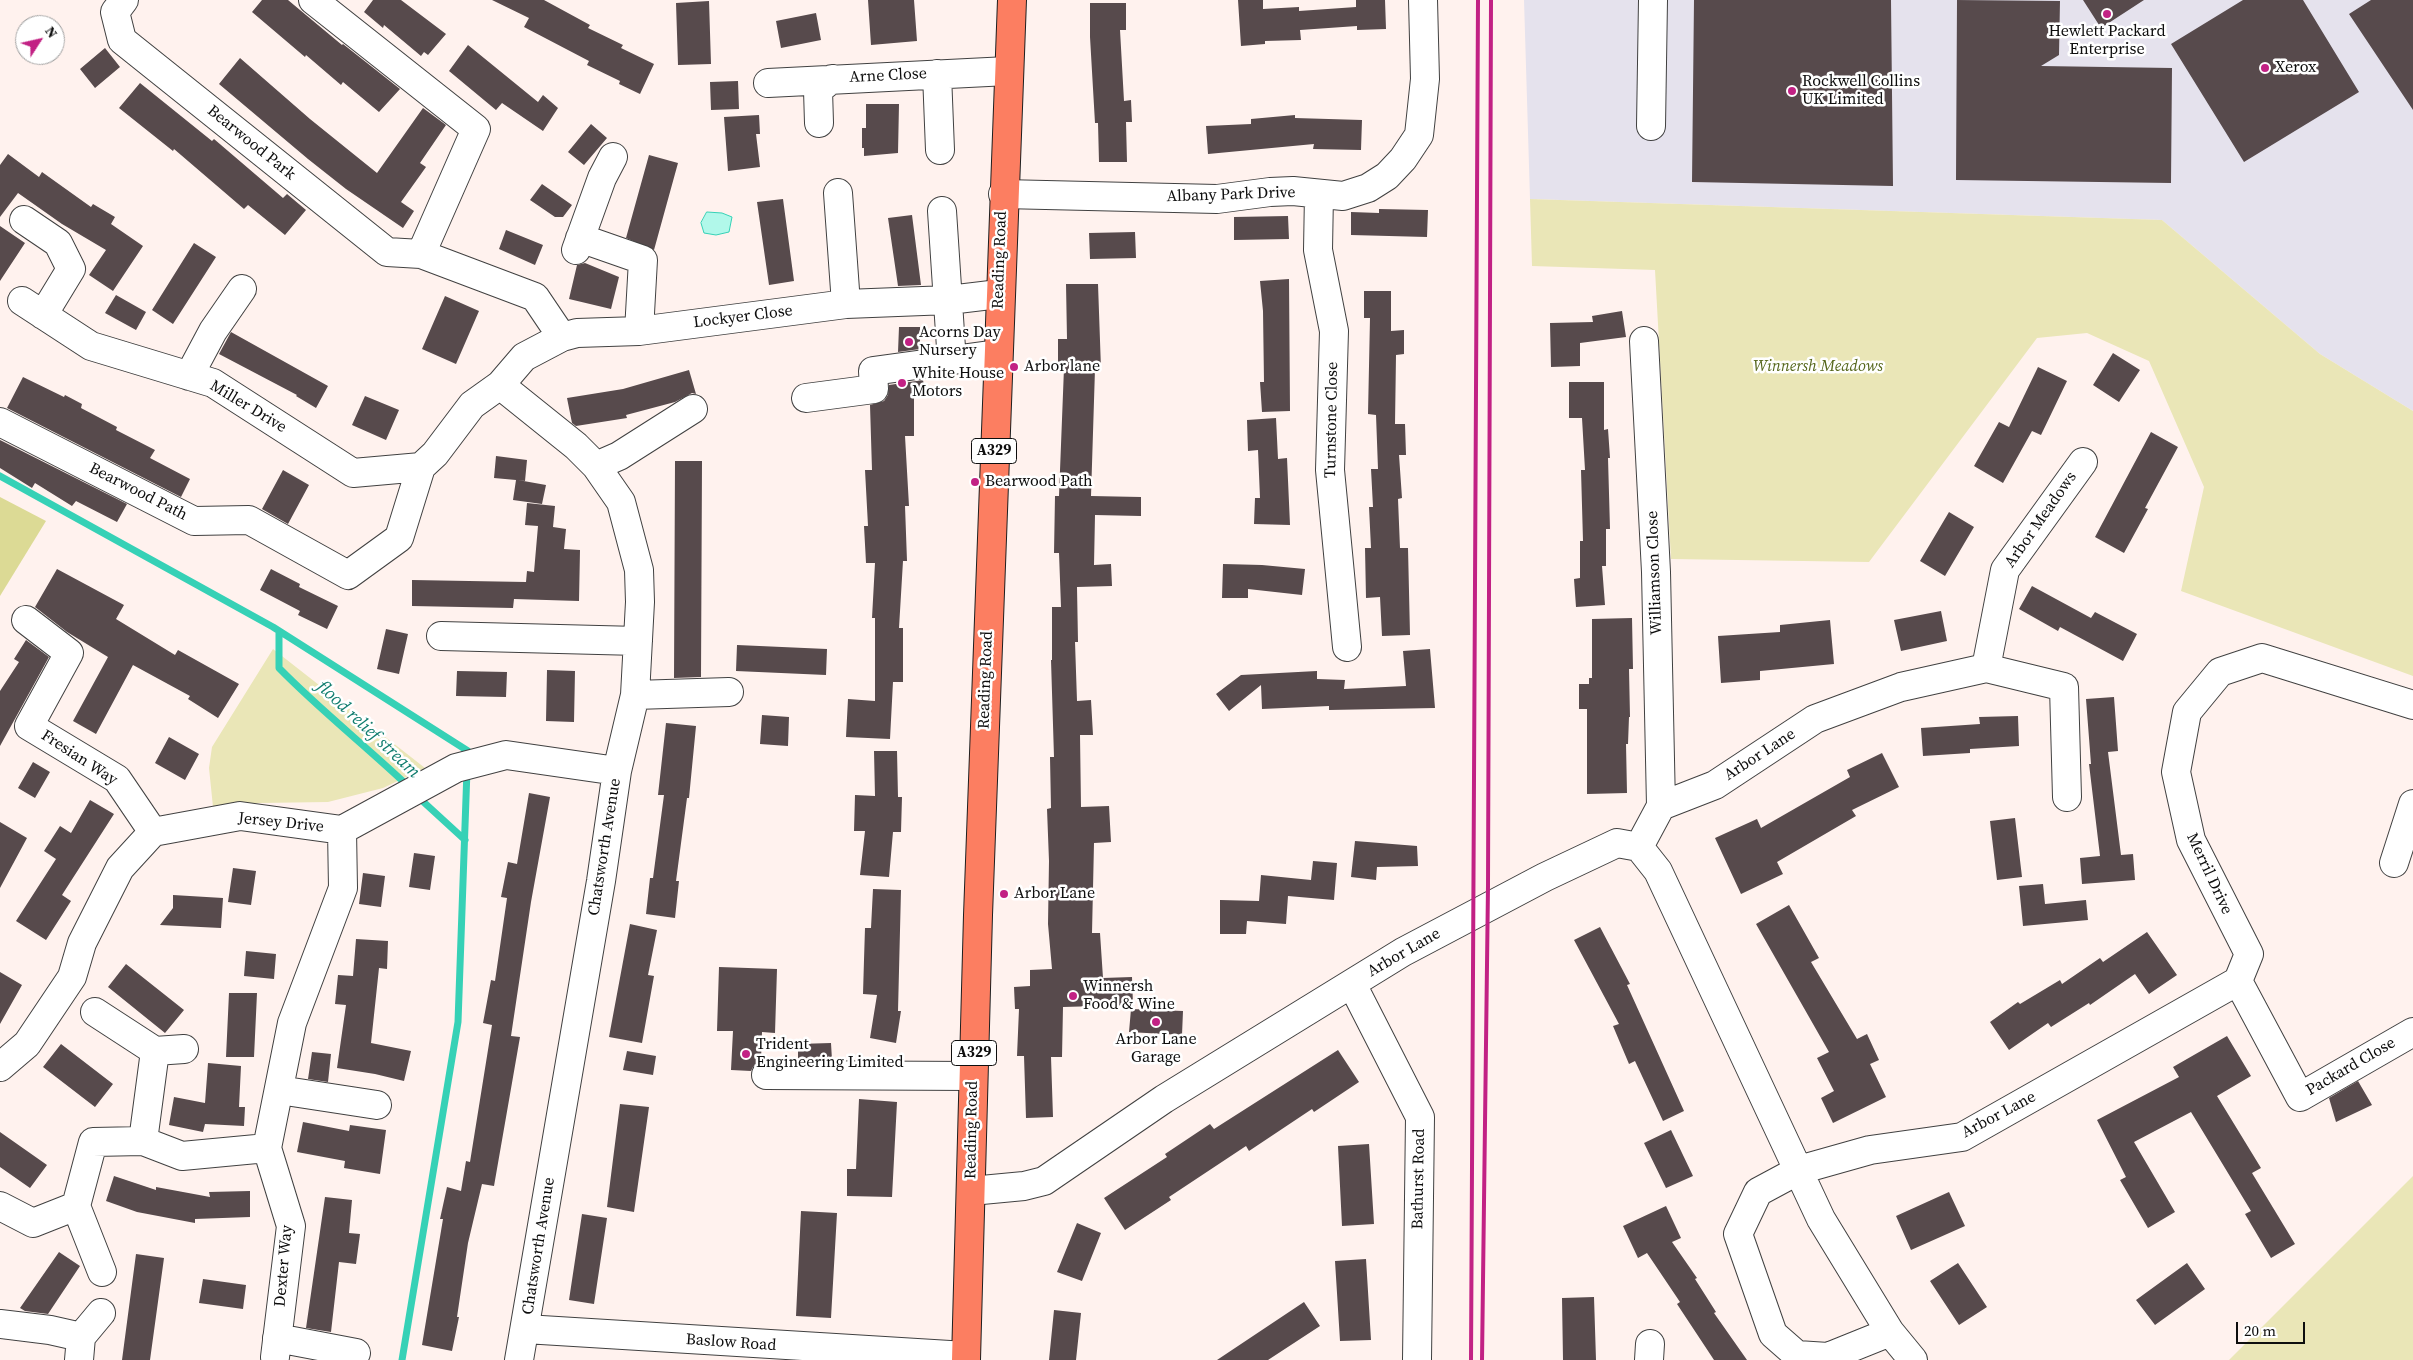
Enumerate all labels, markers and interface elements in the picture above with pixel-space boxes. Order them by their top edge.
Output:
marker: Hewlett Packard Enterprise [2101,8,2113,20]
north arrow [15,15,65,65]
text: N [40,22,63,42]
place label: Hewlett Packard Enterprise [2048,22,2166,60]
place label: Xerox [2275,58,2317,78]
marker: Xerox [2259,62,2271,74]
street label: Arne Close [849,64,927,88]
place label: Rockwell Collins UK Limited [1802,72,1920,110]
marker: Rockwell Collins UK Limited [1786,85,1798,97]
street label: Bearwood Park [203,102,299,184]
street label: Albany Park Drive [1166,183,1296,207]
street label: Reading Road [989,211,1011,309]
street label: Lockyer Close [692,301,794,333]
place label: Acorns Day Nursery [919,323,1001,361]
marker: Acorns Day Nursery [903,336,915,348]
place label: Arbor lane [1024,357,1100,377]
park label: Winnersh Meadows [1753,357,1883,377]
marker: Arbor lane [1008,361,1020,373]
street label: Turnstone Close [1321,362,1343,478]
place label: White House Motors [912,364,1004,402]
street label: Miller Drive [206,377,290,437]
marker: White House Motors [896,377,908,389]
road number: A329 [972,438,1016,464]
street label: Bearwood Path [86,459,190,525]
street label: Arbor Meadows [2001,468,2081,572]
place label: Bearwood Path [985,472,1093,492]
marker: Bearwood Path [969,476,981,488]
street label: Williamson Close [1643,510,1667,636]
street label: Reading Road [975,631,997,729]
water label: flood relief stream [312,677,424,783]
street label: Arbor Lane [1721,725,1799,785]
street label: Fresian Way [37,726,121,790]
street label: Chatsworth Avenue [585,777,625,917]
street label: Jersey Drive [237,809,325,837]
street label: Merril Drive [2182,830,2236,918]
place label: Arbor Lane [1014,884,1095,904]
marker: Arbor Lane [998,888,1010,900]
street label: Arbor Lane [1364,924,1444,982]
place label: Winnersh Food & Wine [1083,977,1175,1015]
marker: Winnersh Food & Wine [1067,990,1079,1002]
marker: Arbor Lane Garage [1150,1016,1162,1028]
place label: Arbor Lane Garage [1115,1030,1197,1068]
street label: Packard Close [2303,1034,2399,1100]
place label: Trident Engineering Limited [756,1035,904,1073]
road number: A329 [952,1040,996,1066]
marker: Trident Engineering Limited [740,1048,752,1060]
street label: Reading Road [962,1081,982,1179]
street label: Arbor Lane [1959,1087,2039,1143]
street label: Bathurst Road [1409,1128,1429,1230]
street label: Chatsworth Avenue [519,1176,559,1316]
street label: Dexter Way [271,1224,297,1308]
scale bar [2238,1312,2307,1344]
text: 20 m [2244,1320,2276,1341]
street label: Baslow Road [685,1330,777,1356]

